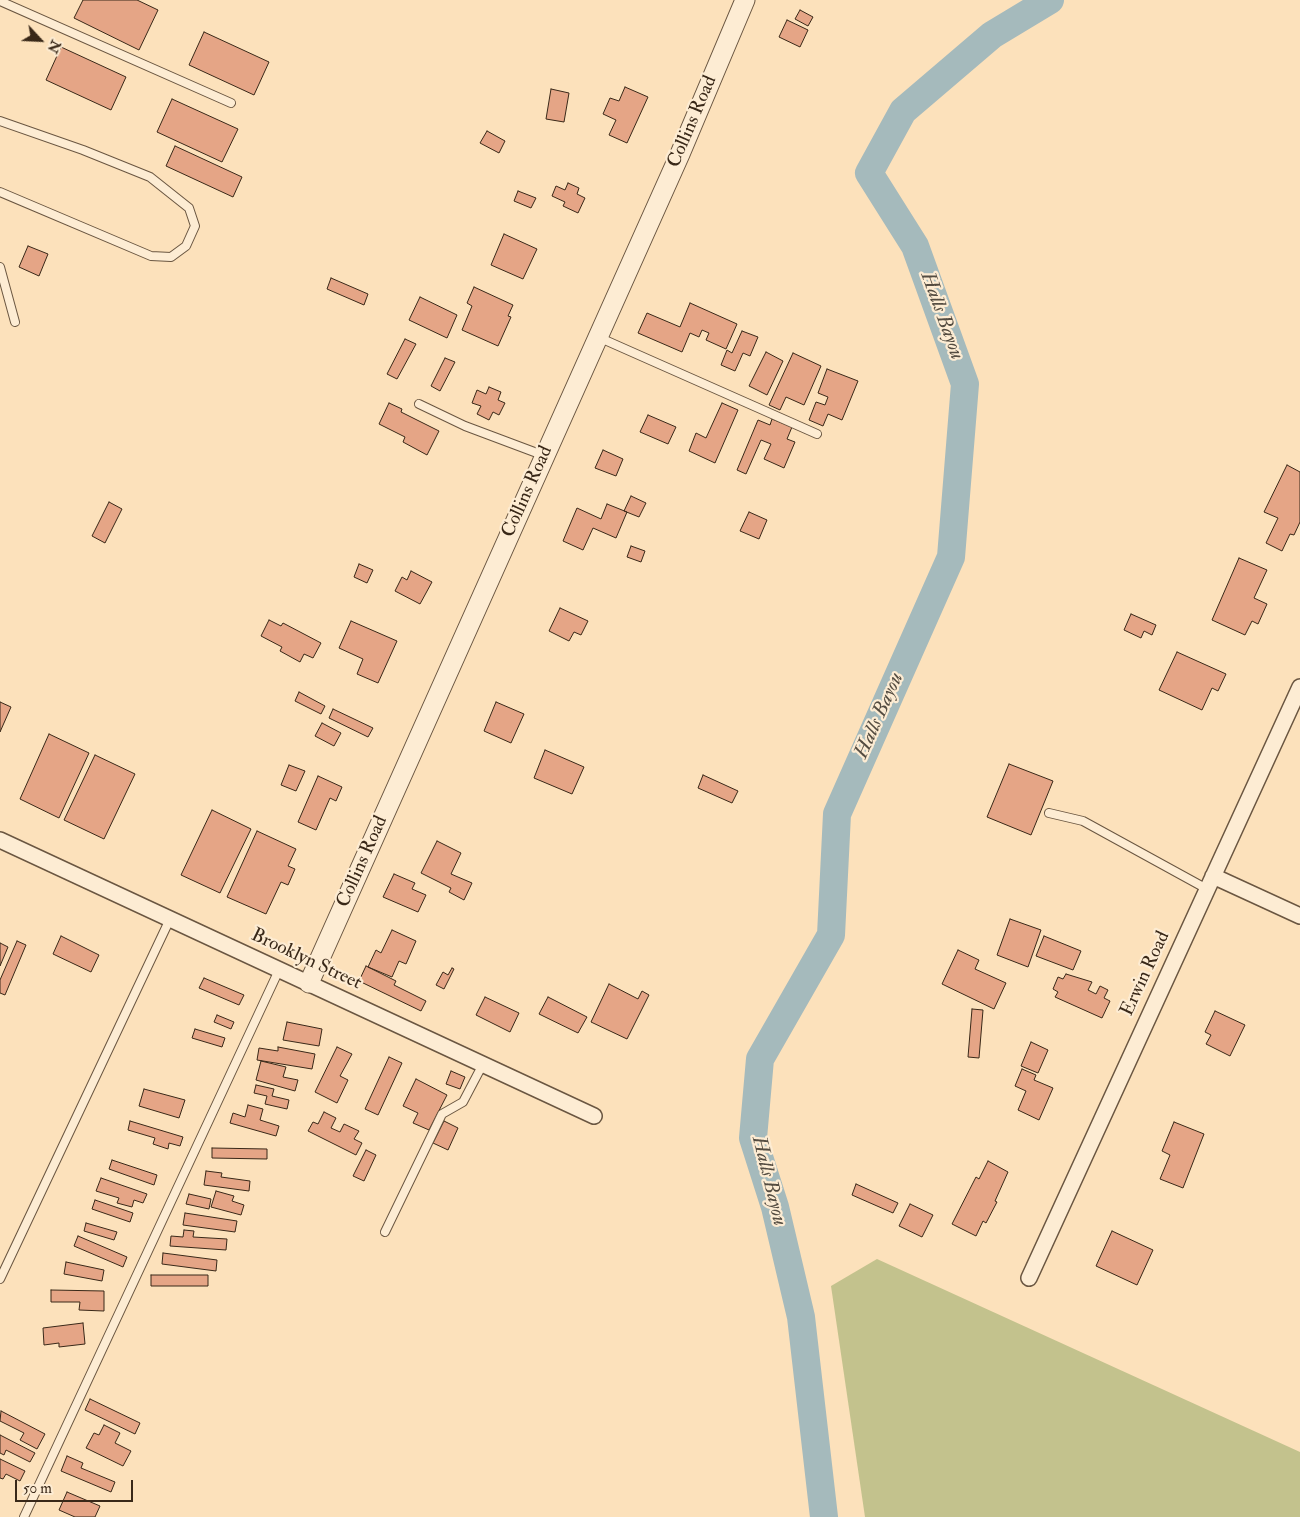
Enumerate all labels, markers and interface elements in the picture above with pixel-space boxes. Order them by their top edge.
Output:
north arrow [15,15,65,65]
text: N [44,37,64,56]
street label: Collins Road [663,73,723,171]
water label: Halls Bayou [914,269,968,363]
street label: Collins Road [498,443,558,541]
water label: Halls Bayou [850,669,910,763]
street label: Collins Road [333,813,393,911]
street label: Brooklyn Street [247,924,365,996]
street label: Erwin Road [1116,928,1176,1020]
water label: Halls Bayou [745,1134,791,1228]
scale bar [18,1470,135,1502]
text: 50 m [23,1479,52,1498]

